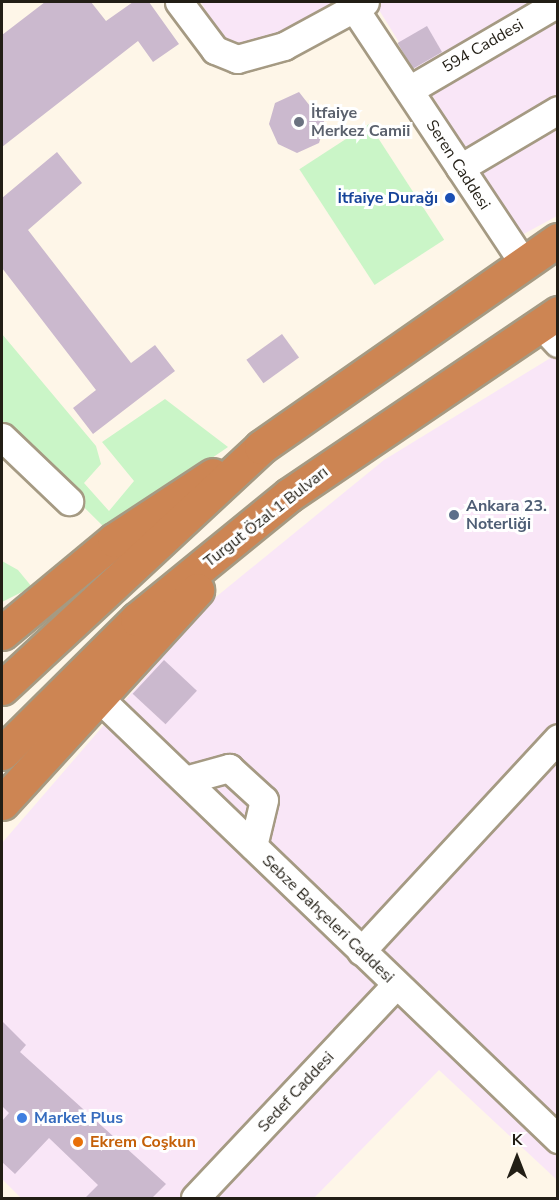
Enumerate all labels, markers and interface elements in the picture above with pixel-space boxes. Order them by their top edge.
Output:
street label: 594 Caddesi [439,15,527,77]
place label: İtfaiye Merkez Camii [311,103,410,141]
marker: İtfaiye Merkez Camii [292,115,306,129]
street label: Seren Caddesi [422,116,494,214]
place label: İtfaiye Durağı [337,188,438,208]
marker: İtfaiye Durağı [443,191,457,205]
street label: Turgut Özal 1 Bulvarı [200,463,332,571]
place label: Ankara 23. Noterliği [466,496,547,534]
marker: Ankara 23. Noterliği [447,508,461,522]
street label: Sebze Bahçeleri Caddesi [258,851,398,987]
street label: Sedef Caddesi [254,1048,338,1136]
place label: Market Plus [34,1108,123,1128]
marker: Market Plus [15,1111,29,1125]
north arrow [487,1128,547,1188]
text: K [512,1129,522,1151]
place label: Ekrem Coşkun [90,1132,196,1152]
marker: Ekrem Coşkun [71,1135,85,1149]

